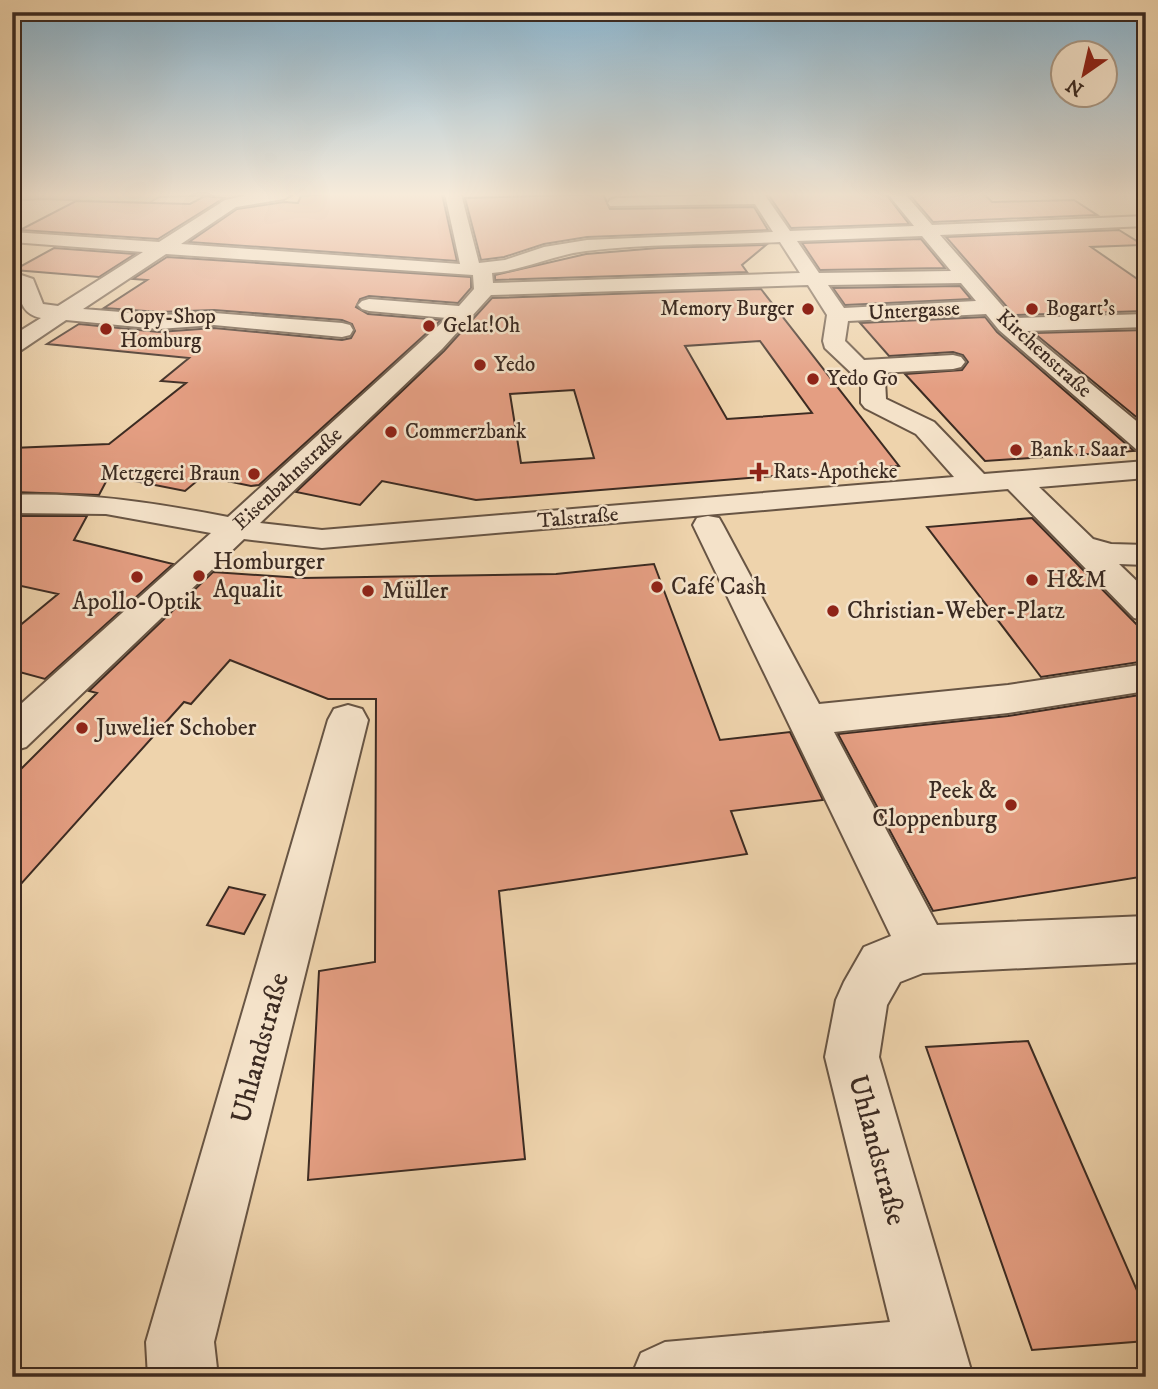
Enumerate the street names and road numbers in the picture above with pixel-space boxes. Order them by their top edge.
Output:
street label: Untergasse [868,296,961,326]
street label: Kirchenstraße [991,304,1097,404]
street label: Eisenbahnstraße [228,422,348,536]
street label: Talstraße [536,501,620,534]
street label: Uhlandstraße [223,969,297,1127]
street label: Uhlandstraße [840,1071,914,1229]

